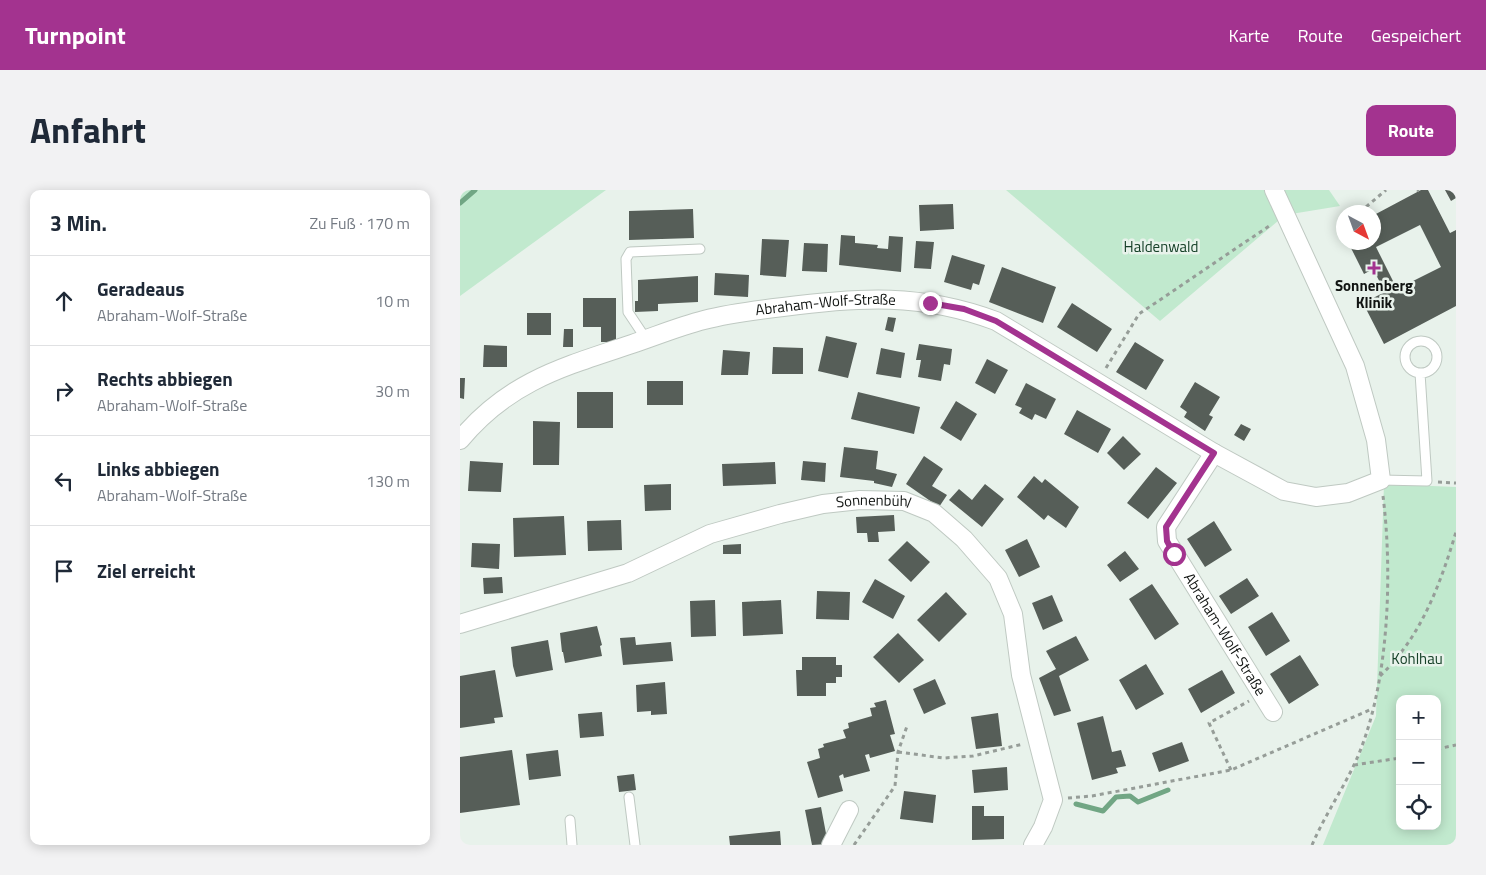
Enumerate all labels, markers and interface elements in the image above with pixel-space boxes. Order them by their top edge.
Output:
text: Turnpoint [25,17,126,53]
text: Karte [1228,22,1269,49]
text: Route [1297,22,1343,49]
text: Gespeichert [1371,22,1461,49]
text: Anfahrt [30,103,146,157]
button: Route [1366,105,1456,156]
north arrow [1336,205,1381,250]
text: 3 Min. [50,207,107,239]
text: Zu Fuß · 170 m [309,211,410,235]
park label: Haldenwald [1124,235,1198,258]
marker: Sonnenberg Klinik [1367,261,1381,275]
text: Geradeaus [97,274,184,303]
place label: Sonnenberg Klinik [1335,274,1413,314]
icon: ahead [50,287,78,315]
street label: Abraham-Wolf-Straße [754,287,896,321]
text: 10 m [375,289,410,313]
route end [919,292,942,315]
text: Abraham-Wolf-Straße [97,303,247,327]
text: Rechts abbiegen [97,364,233,393]
icon: right [50,377,78,405]
text: 30 m [375,379,410,403]
text: Abraham-Wolf-Straße [97,393,247,417]
text: Links abbiegen [97,454,220,483]
icon: left [50,467,78,495]
text: 130 m [366,469,410,493]
text: Abraham-Wolf-Straße [97,483,247,507]
street label: Sonnenbühl [835,488,915,514]
route start [1163,543,1186,566]
text: Ziel erreicht [97,556,195,585]
icon: arrive [50,557,78,585]
street label: Abraham-Wolf-Straße [1178,568,1272,700]
park label: Kohlhau [1391,647,1443,670]
map controls [1396,695,1441,830]
button: + [1396,695,1441,740]
button: − [1396,740,1441,785]
button: locate [1396,785,1441,830]

